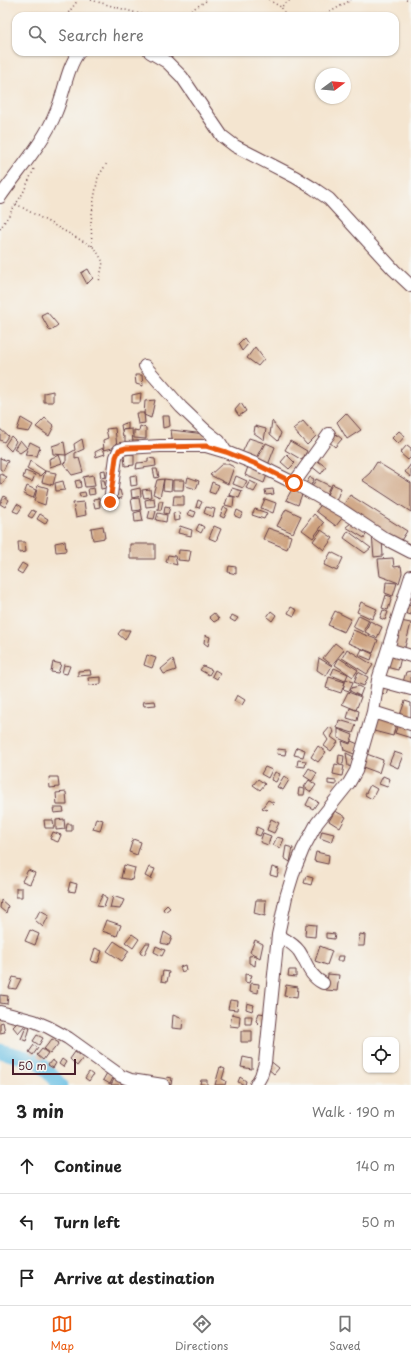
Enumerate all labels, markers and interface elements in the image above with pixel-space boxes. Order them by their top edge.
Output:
search box [12,12,399,56]
icon: search [26,23,48,45]
text: Search here [58,23,144,46]
north arrow [315,68,351,104]
route start [285,474,303,492]
route end [101,493,119,511]
map controls [363,1037,399,1073]
button: locate [363,1037,399,1073]
scale bar [12,1057,76,1076]
text: 50 m [18,1057,47,1074]
text: 3 min [16,1098,64,1124]
text: Walk · 190 m [312,1102,395,1121]
text: Continue [54,1154,122,1177]
icon: ahead [16,1155,38,1177]
text: 140 m [356,1156,395,1175]
text: Turn left [54,1210,120,1233]
icon: left [16,1211,38,1233]
text: 50 m [361,1212,395,1231]
text: Arrive at destination [54,1266,215,1289]
icon: arrive [16,1267,38,1289]
tab: Map [50,1313,74,1354]
tab: Directions [175,1313,228,1354]
tab: Saved [329,1313,361,1354]

